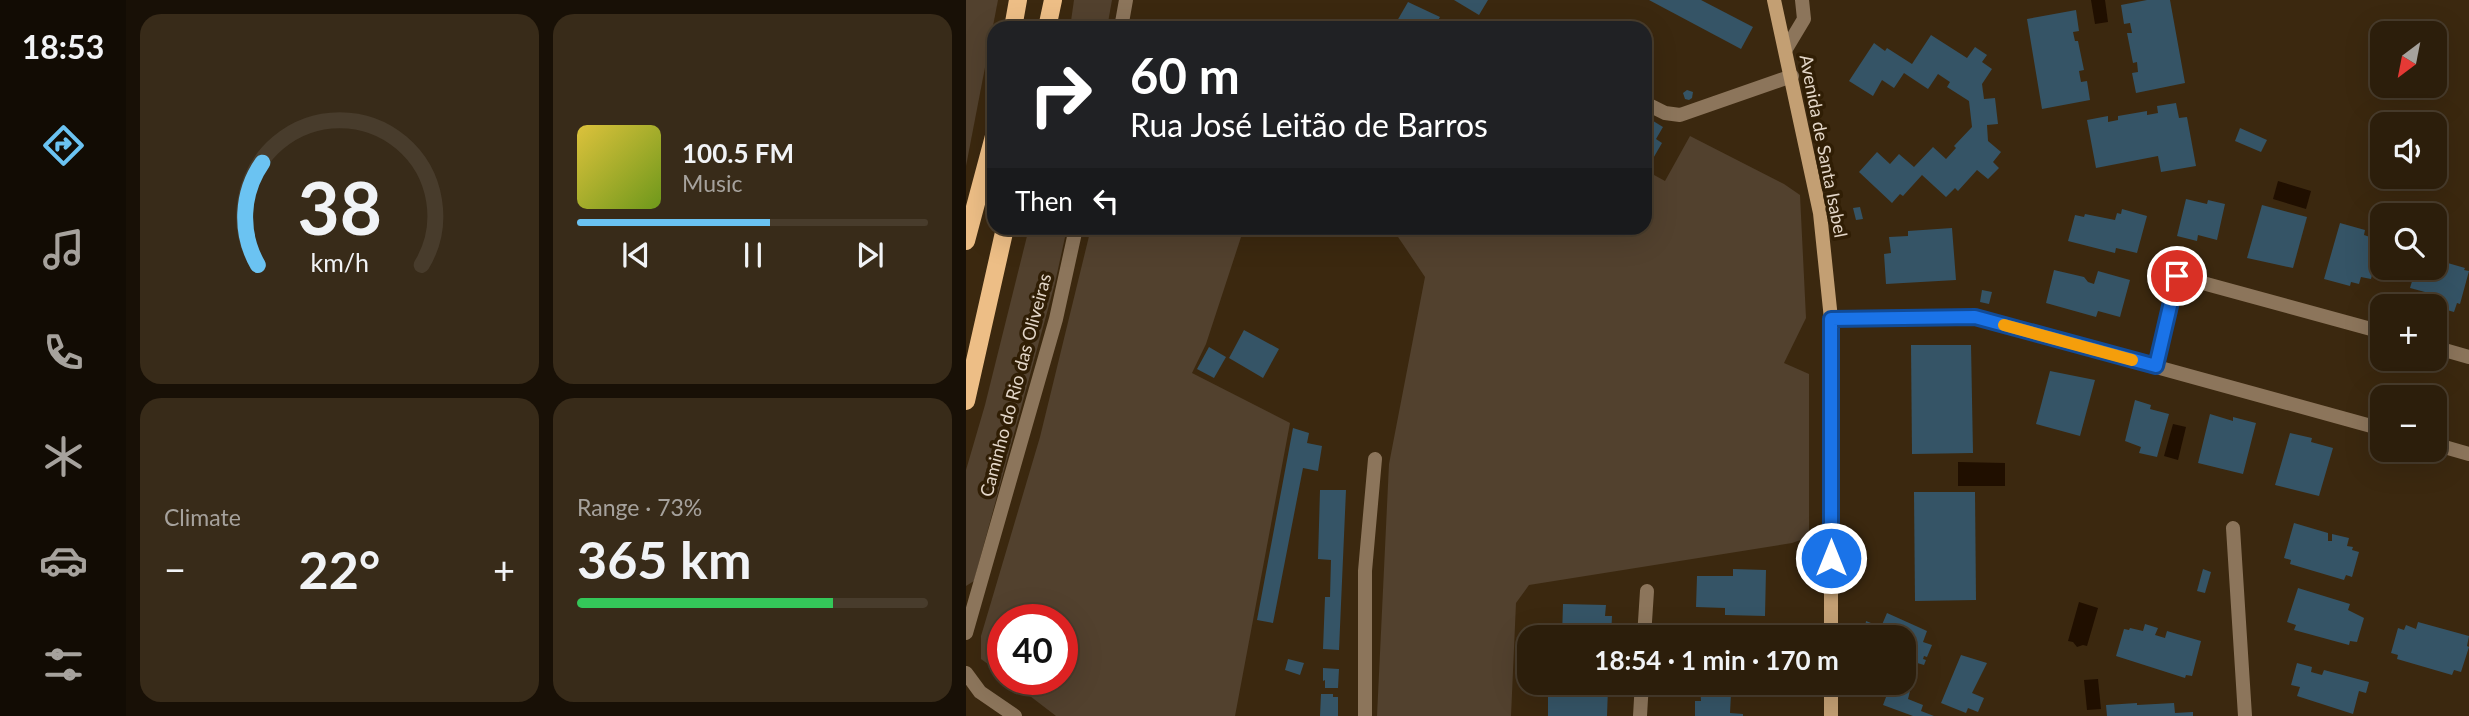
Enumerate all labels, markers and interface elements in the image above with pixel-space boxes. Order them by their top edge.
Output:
north arrow [2370,21,2446,98]
map controls [2370,21,2447,462]
text: 18:53 [22,27,104,66]
text: 60 m [1130,46,1240,104]
icon: right [1015,49,1106,140]
street label: Avenida de Santa Isabel [1795,53,1853,239]
text: Rua José Leitão de Barros [1130,105,1488,144]
button: sound [2370,112,2447,189]
icon: directions [39,121,88,170]
text: 100.5 FM [682,137,794,169]
text: 38 [297,164,382,252]
text: Music [682,169,742,197]
icon: left [1087,182,1125,220]
text: Then [1015,185,1073,217]
button: search [2370,203,2447,280]
icon: music [39,225,88,274]
icon: previous [617,236,655,274]
icon: pause [734,236,772,274]
icon: next [851,236,889,274]
pin [2147,246,2207,306]
text: km/h [310,247,369,277]
icon: arrive [2158,257,2196,295]
street label: Caminho do Rio das Oliveiras [975,271,1055,499]
button: + [2370,294,2447,371]
icon: phone [39,328,88,377]
button: − [2370,385,2447,462]
icon: climate [39,432,88,481]
text: Range · 73% [577,493,702,521]
text: Climate [164,503,241,531]
position arrow [1794,521,1868,595]
text: 365 km [577,528,751,590]
icon: car [39,536,88,585]
text: 22° [299,538,380,600]
text: − [164,546,186,592]
text: + [493,546,515,592]
speed limit sign: 40 [987,604,1078,695]
icon: filters [39,640,88,689]
text: 18:54 · 1 min · 170 m [1594,644,1839,676]

